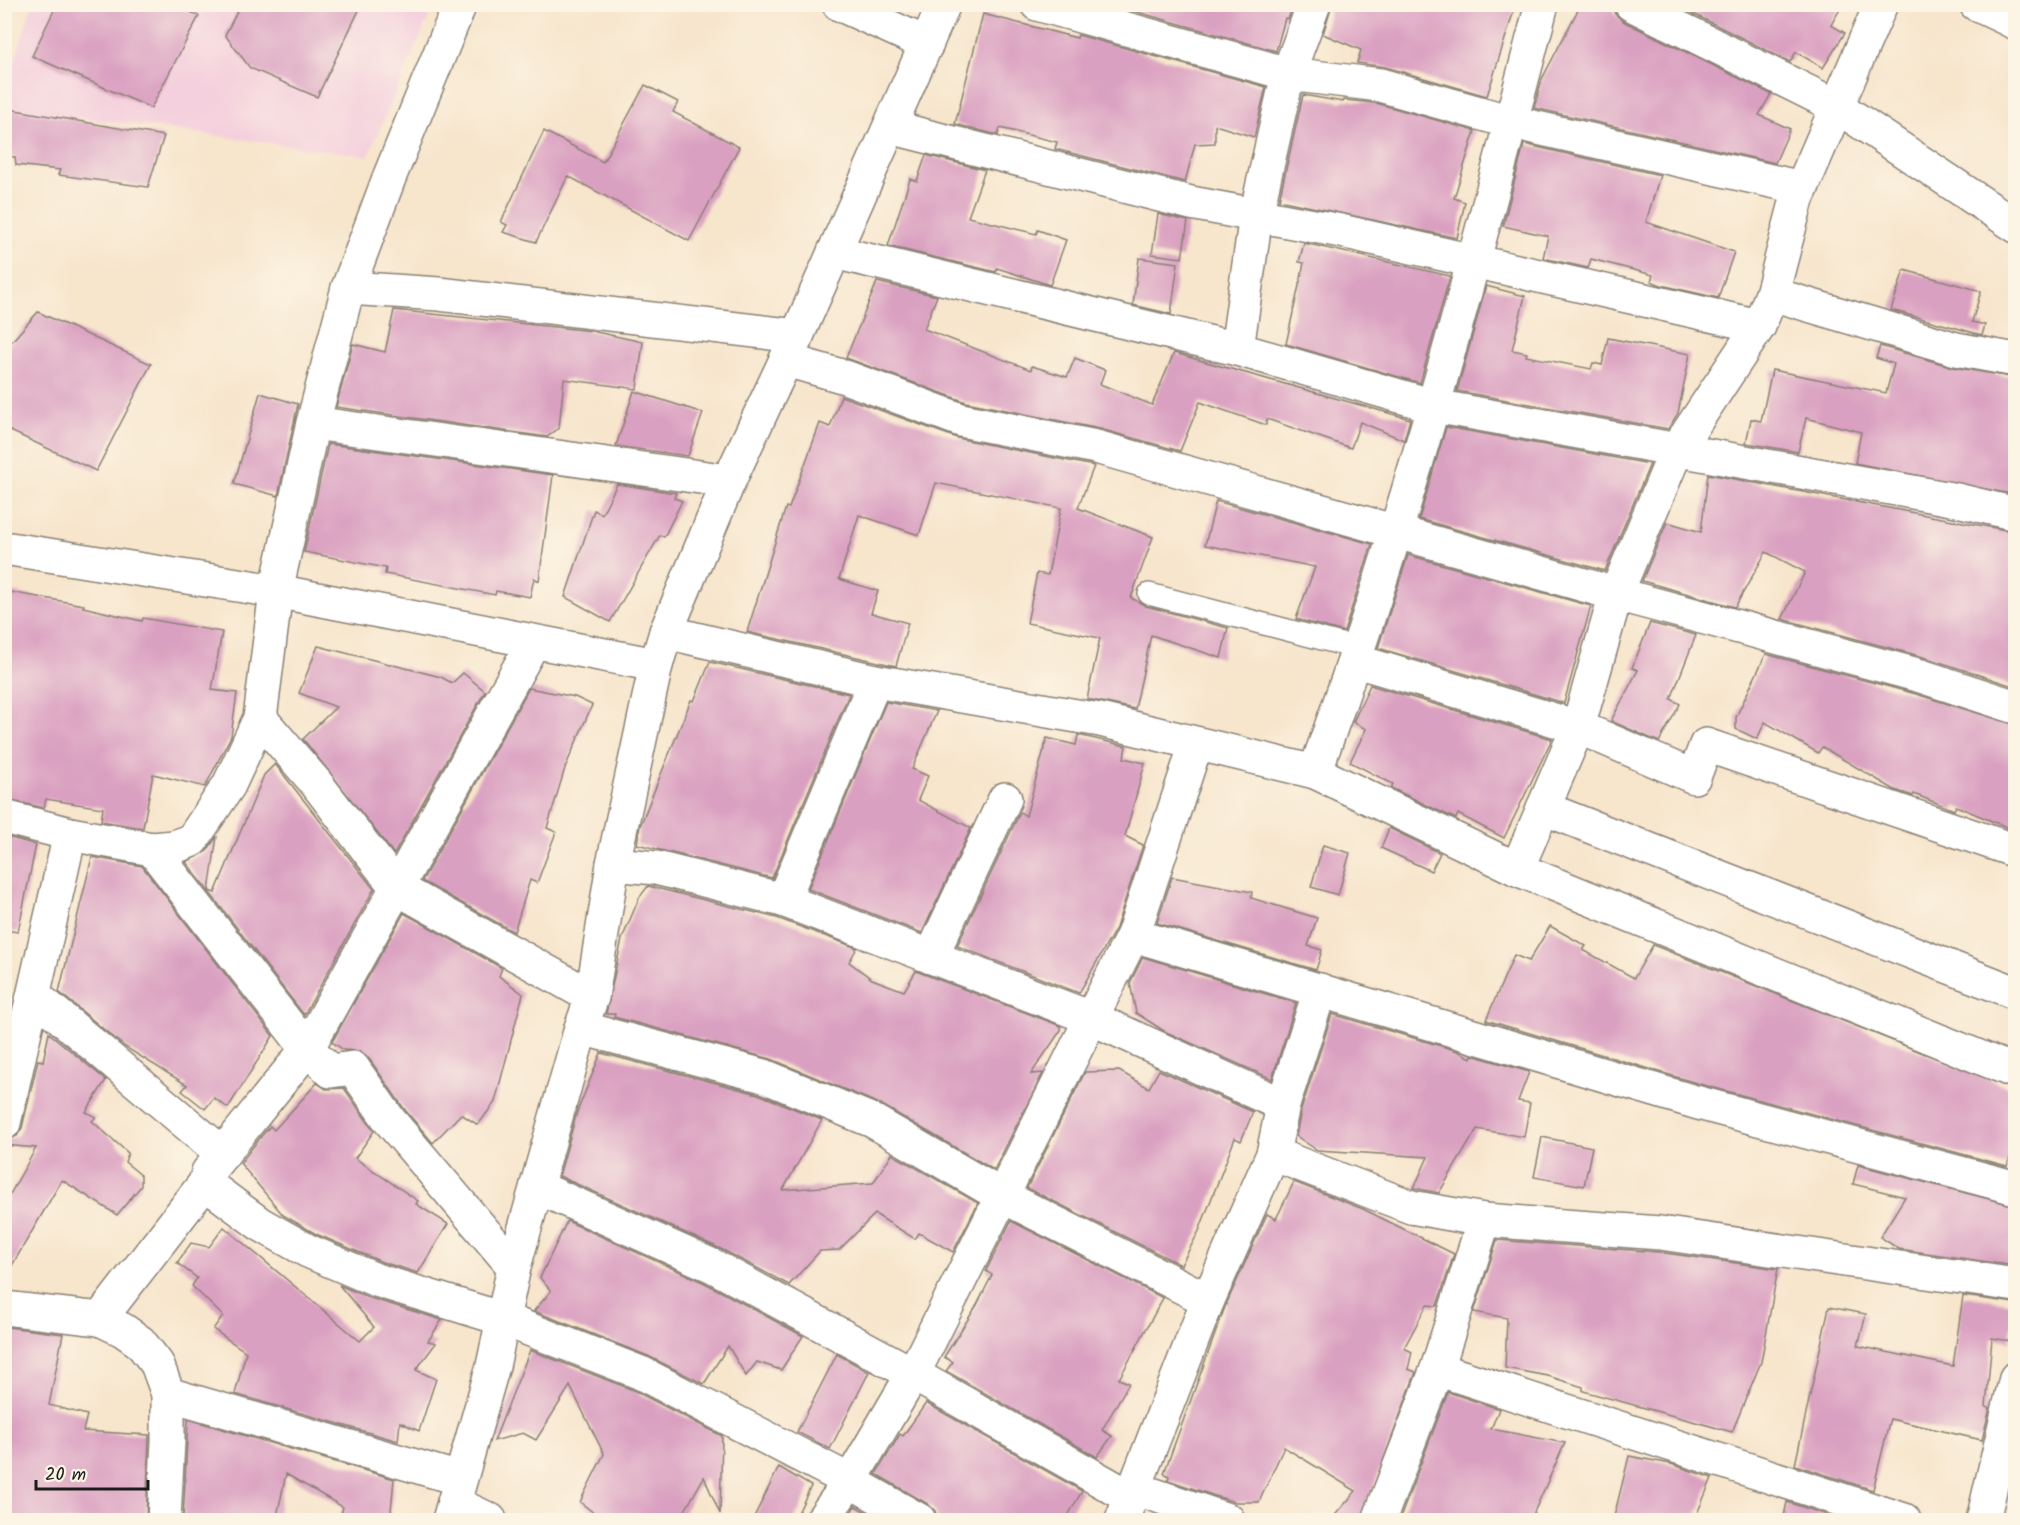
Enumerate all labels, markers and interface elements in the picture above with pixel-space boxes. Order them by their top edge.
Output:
scale bar [36,1453,148,1491]
text: 20 m [45,1461,86,1490]

